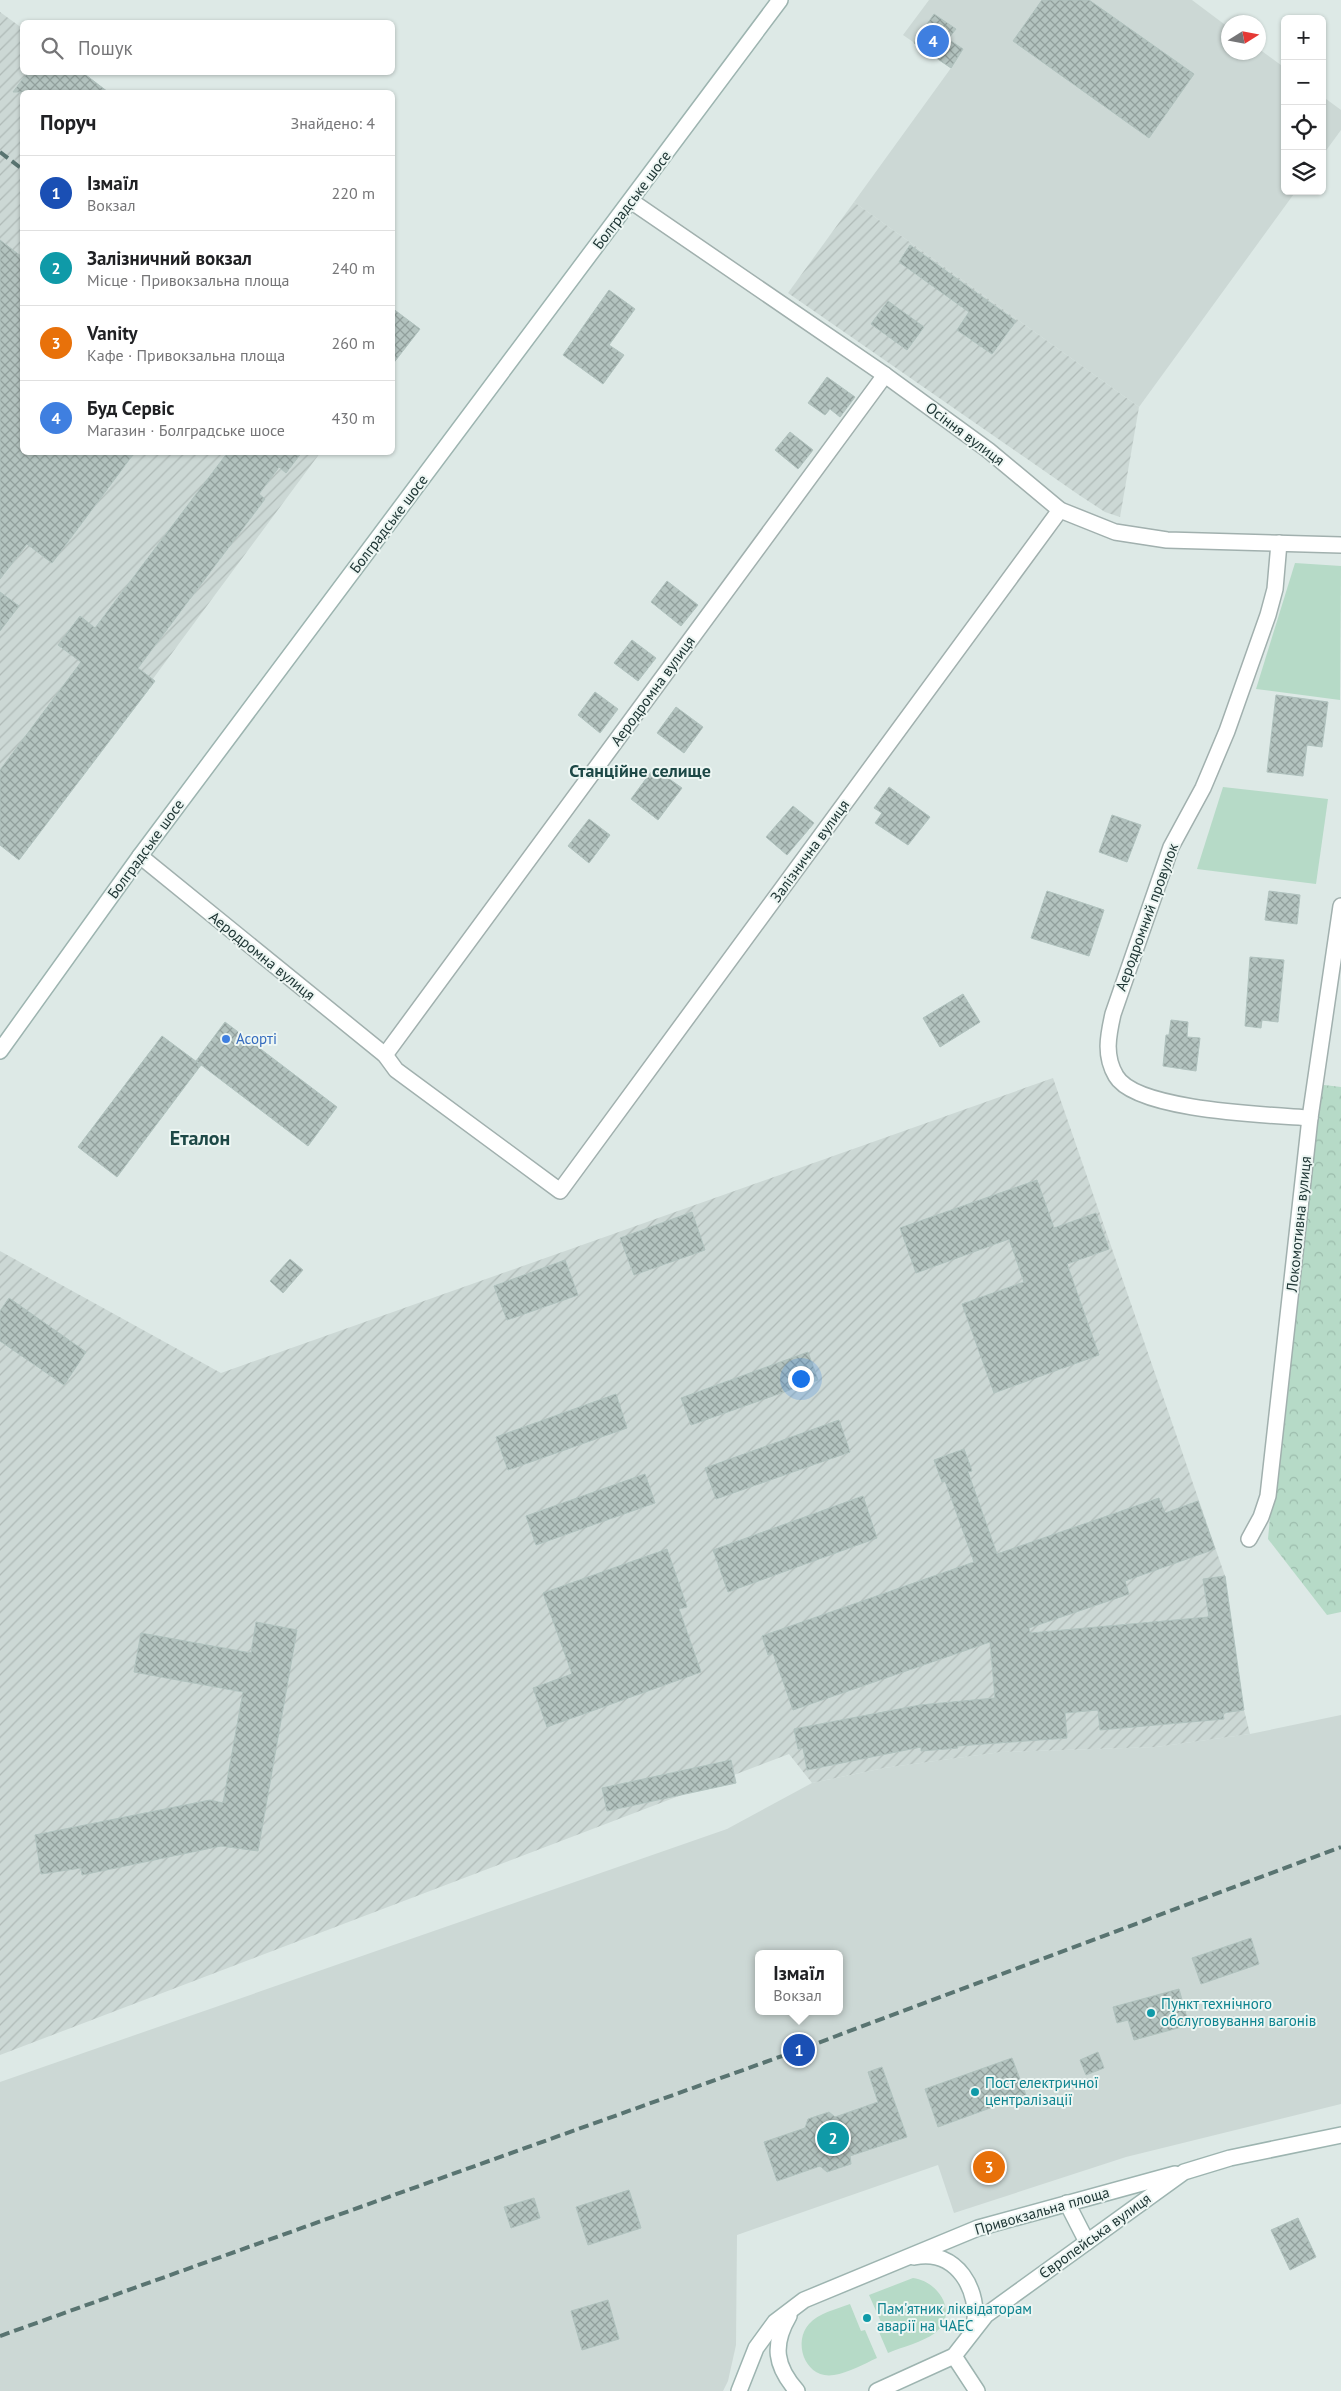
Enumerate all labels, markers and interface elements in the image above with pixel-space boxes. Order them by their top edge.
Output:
north arrow [1221,15,1266,60]
map controls [1281,15,1326,195]
button: + [1281,15,1326,60]
search box [20,20,395,75]
pin: 4 [917,22,949,60]
icon: search [38,34,66,62]
text: Пошук [78,36,133,60]
button: − [1281,60,1326,105]
button: locate [1281,105,1326,150]
text: Поруч [40,109,96,136]
text: Знайдено: 4 [291,113,375,133]
street label: Болградське шосе [588,147,675,253]
button: layers [1281,150,1326,195]
text: Ізмаїл [87,171,139,195]
text: 1 [51,183,61,203]
text: 220 m [332,183,375,203]
text: Вокзал [87,195,136,215]
text: Залізничний вокзал [87,246,252,270]
text: 2 [51,258,61,278]
text: 240 m [332,258,375,278]
text: Місце · Привокзальна площа [87,270,290,290]
text: Vanity [87,321,138,345]
text: 3 [51,333,61,353]
text: 260 m [332,333,375,353]
text: Кафе · Привокзальна площа [87,345,285,365]
text: Буд Сервіс [87,396,175,420]
street label: Осіння вулиця [922,398,1008,469]
text: 4 [51,408,61,428]
text: 430 m [332,408,375,428]
text: Магазин · Болградське шосе [87,420,285,440]
street label: Болградське шосе [345,471,432,577]
street label: Аеродромна вулиця [606,632,699,749]
district label: Станційне селище [569,759,711,782]
street label: Болградське шосе [103,795,188,902]
street label: Залізнична вулиця [766,796,853,906]
street label: Аеродромний провулок [1111,840,1182,993]
street label: Аеродромна вулиця [205,907,319,1004]
place label: Асорті [236,1029,277,1048]
marker: Асорті [220,1033,232,1045]
district label: Еталон [170,1125,230,1151]
street label: Локомотивна вулиця [1282,1155,1315,1294]
your location [788,1366,814,1392]
popup [755,1950,843,2015]
text: Ізмаїл [773,1961,825,1985]
text: Вокзал [773,1985,822,2005]
place label: Пункт технічного обслуговування вагонів [1161,1994,1316,2030]
marker: Пункт технічного обслуговування вагонів [1145,2007,1157,2019]
pin: 1 [783,2031,815,2069]
place label: Пост електричної централізації [985,2073,1099,2109]
marker: Пост електричної централізації [969,2086,981,2098]
pin: 2 [817,2119,849,2157]
pin: 3 [973,2148,1005,2186]
street label: Привокзальна площа [972,2182,1111,2239]
street label: Європейська вулиця [1035,2189,1154,2283]
place label: Пам'ятник ліквідаторам аварії на ЧАЕС [877,2299,1032,2335]
marker: Пам'ятник ліквідаторам аварії на ЧАЕС [861,2312,873,2324]

